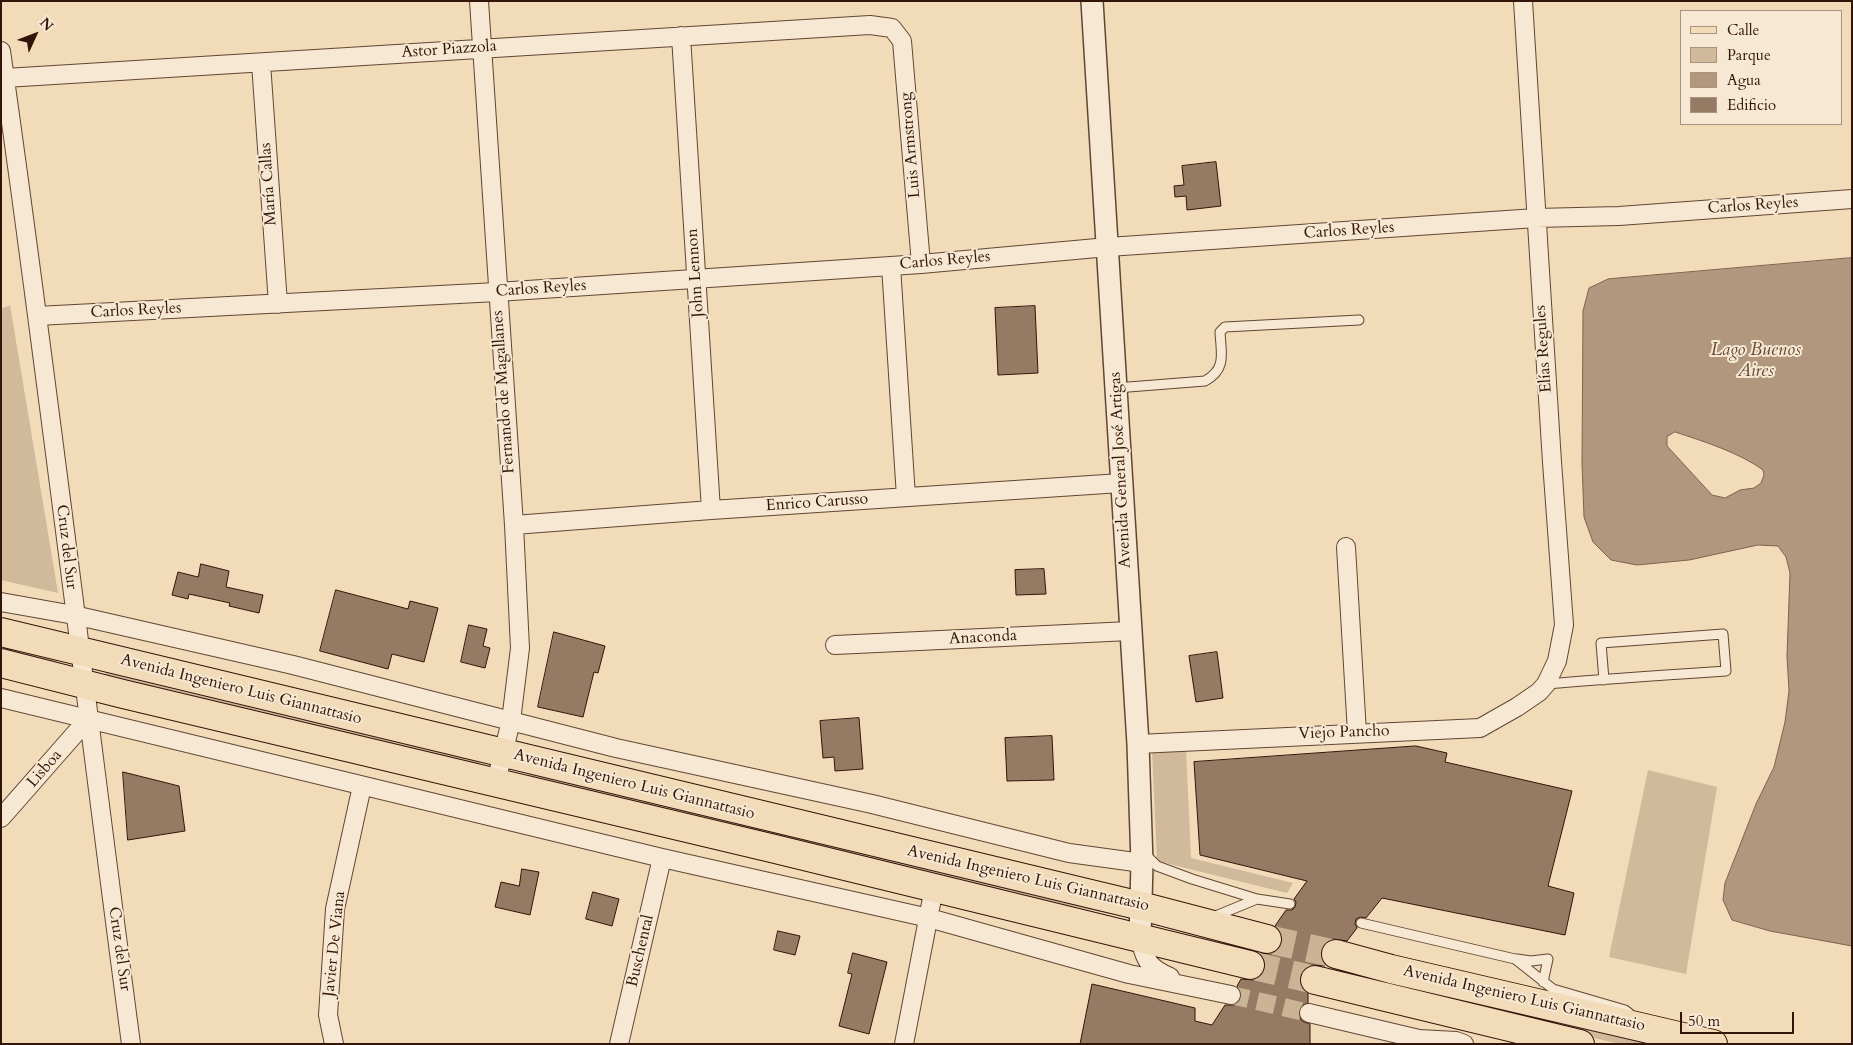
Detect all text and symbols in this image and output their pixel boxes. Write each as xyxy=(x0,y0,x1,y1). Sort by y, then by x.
north arrow xyxy=(10,10,60,60)
legend xyxy=(1680,10,1843,125)
text: N xyxy=(35,14,57,35)
text: Calle xyxy=(1727,20,1759,40)
street label: Astor Piazzola xyxy=(401,37,497,63)
text: Parque xyxy=(1727,45,1771,65)
text: Agua xyxy=(1727,70,1761,90)
street label: Luis Armstrong xyxy=(897,91,925,199)
text: Edificio xyxy=(1727,95,1776,115)
street label: María Callas xyxy=(257,142,281,226)
street label: Carlos Reyles xyxy=(1707,193,1799,219)
street label: Carlos Reyles xyxy=(1303,218,1395,244)
street label: John Lennon xyxy=(683,228,709,318)
street label: Carlos Reyles xyxy=(899,247,991,275)
street label: Carlos Reyles xyxy=(495,276,587,302)
street label: Carlos Reyles xyxy=(90,299,182,323)
street label: Elías Regules xyxy=(1531,305,1557,393)
street label: Fernando de Magallanes xyxy=(489,310,519,474)
water label: Lago Buenos Aires xyxy=(1711,340,1801,382)
street label: Avenida General José Artigas xyxy=(1106,371,1136,569)
street label: Enrico Carusso xyxy=(765,490,869,516)
street label: Cruz del Sur xyxy=(51,504,81,590)
street label: Anaconda xyxy=(949,627,1017,649)
street label: Avenida Ingeniero Luis Giannattasio xyxy=(118,651,364,729)
street label: Viejo Pancho xyxy=(1298,722,1390,744)
street label: Lisboa xyxy=(23,746,67,792)
street label: Avenida Ingeniero Luis Giannattasio xyxy=(511,746,757,824)
street label: Avenida Ingeniero Luis Giannattasio xyxy=(905,842,1151,916)
street label: Javier De Viana xyxy=(320,890,350,998)
street label: Cruz del Sur xyxy=(104,906,134,992)
street label: Buschental xyxy=(623,913,659,989)
street label: Avenida Ingeniero Luis Giannattasio xyxy=(1401,962,1647,1036)
scale bar xyxy=(1683,1002,1797,1034)
text: 50 m xyxy=(1688,1011,1720,1031)

